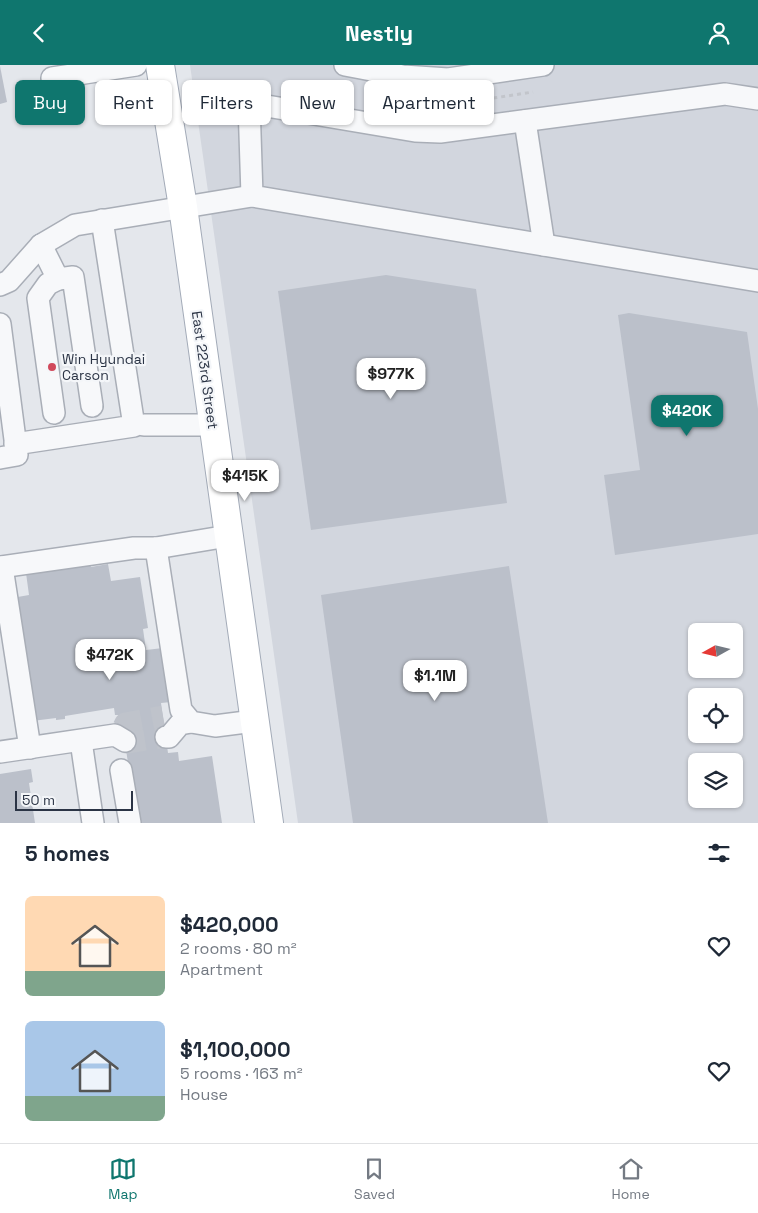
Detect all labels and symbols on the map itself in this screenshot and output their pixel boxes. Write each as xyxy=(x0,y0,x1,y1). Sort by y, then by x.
street label: East 223rd Street xyxy=(188,310,222,430)
place label: Win Hyundai Carson xyxy=(62,350,145,384)
pin: $977K xyxy=(356,357,426,400)
marker: Win Hyundai Carson xyxy=(46,361,58,373)
pin: $420K xyxy=(652,395,722,437)
pin: $415K xyxy=(210,459,280,502)
north arrow xyxy=(688,623,742,677)
pin: $472K xyxy=(75,639,145,681)
pin: $1.1M xyxy=(400,659,470,702)
scale bar xyxy=(15,788,132,811)

